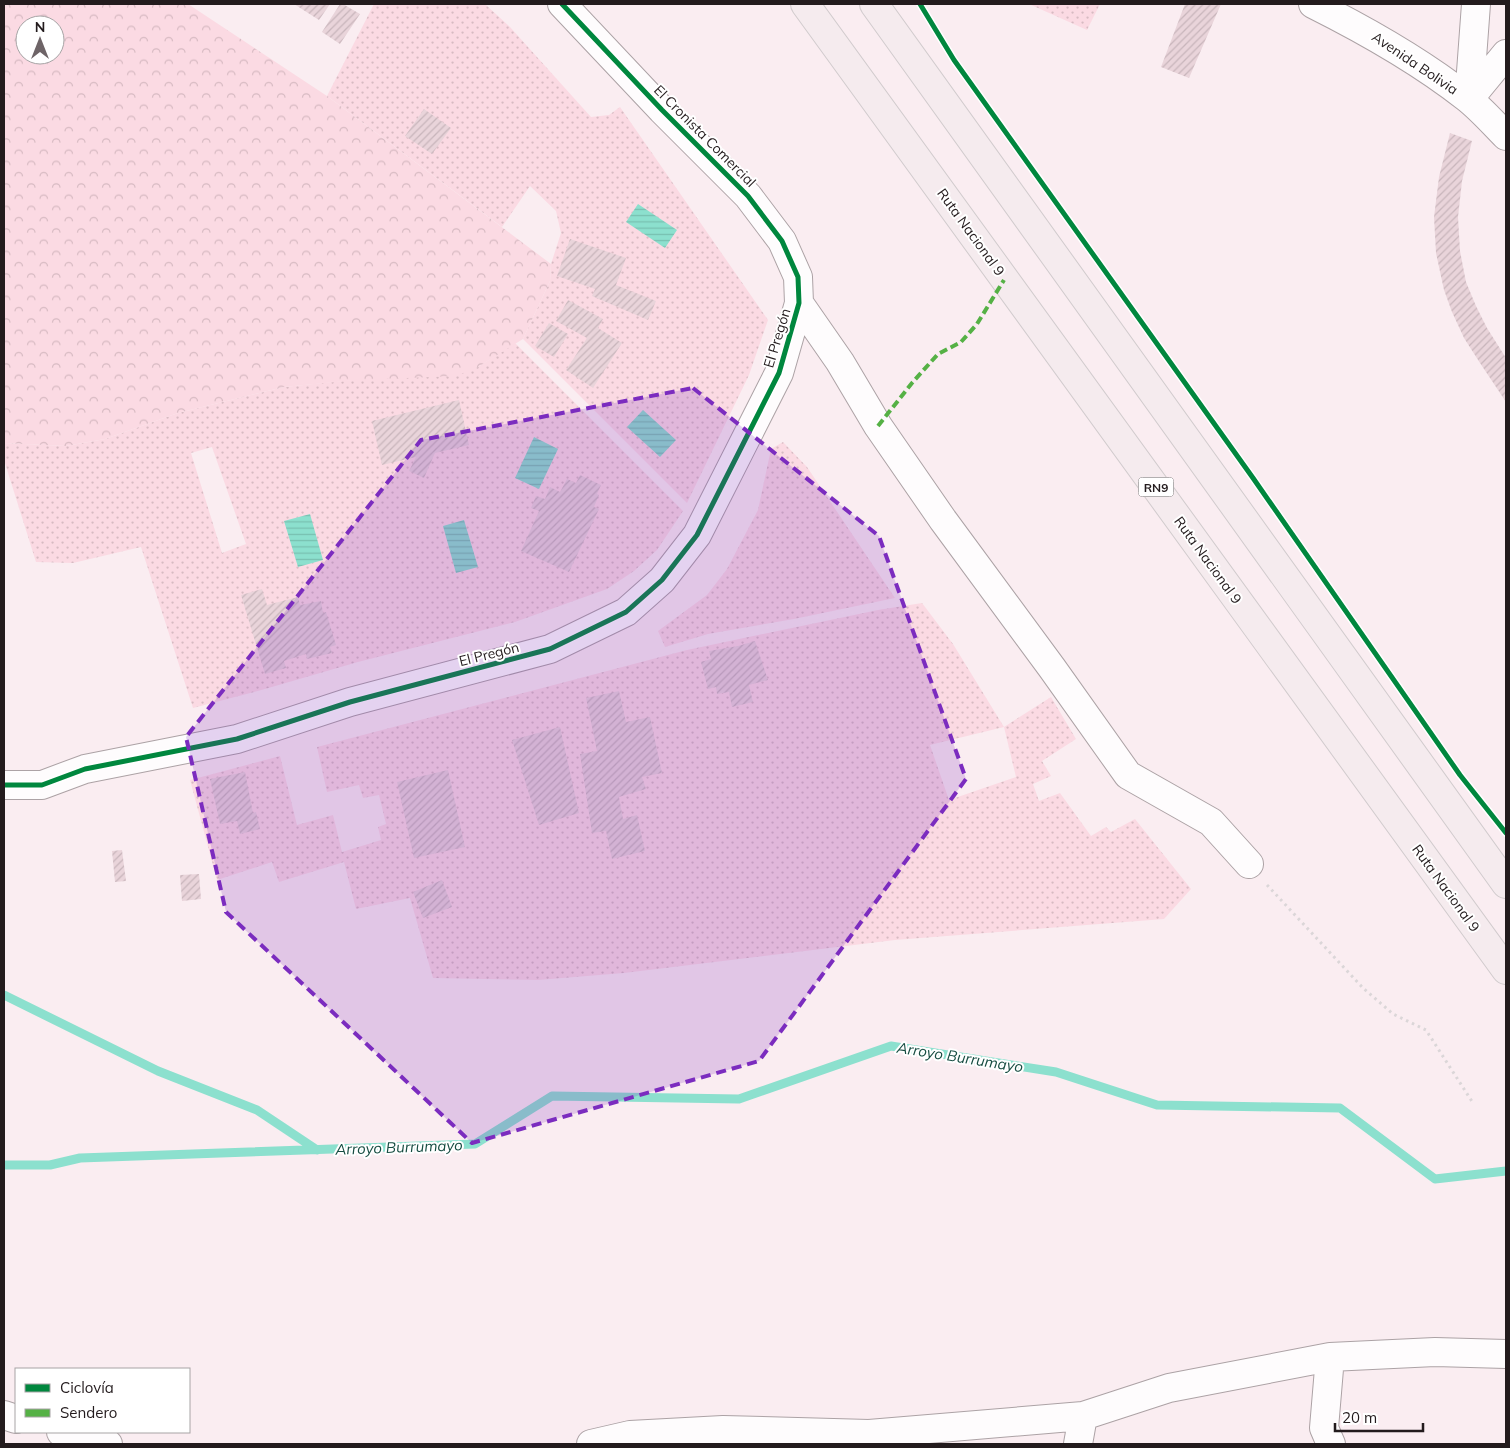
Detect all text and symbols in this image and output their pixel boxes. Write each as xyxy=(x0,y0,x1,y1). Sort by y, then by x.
north arrow xyxy=(15,15,65,65)
text: N xyxy=(35,18,45,36)
street label: Avenida Bolivia xyxy=(1368,28,1462,98)
street label: El Cronista Comercial xyxy=(650,81,760,191)
street label: Ruta Nacional 9 xyxy=(933,185,1009,279)
street label: El Pregón xyxy=(759,306,795,370)
road number: RN9 xyxy=(1138,478,1174,497)
street label: Ruta Nacional 9 xyxy=(1170,513,1246,607)
street label: El Pregón xyxy=(457,638,521,670)
street label: Ruta Nacional 9 xyxy=(1408,841,1484,935)
water label: Arroyo Burrumayo xyxy=(895,1037,1025,1076)
water label: Arroyo Burrumayo xyxy=(334,1135,463,1159)
legend xyxy=(15,1368,190,1433)
text: Ciclovía xyxy=(60,1378,114,1397)
scale bar xyxy=(1335,1400,1422,1432)
text: Sendero xyxy=(60,1403,117,1422)
text: 20 m xyxy=(1342,1408,1377,1427)

